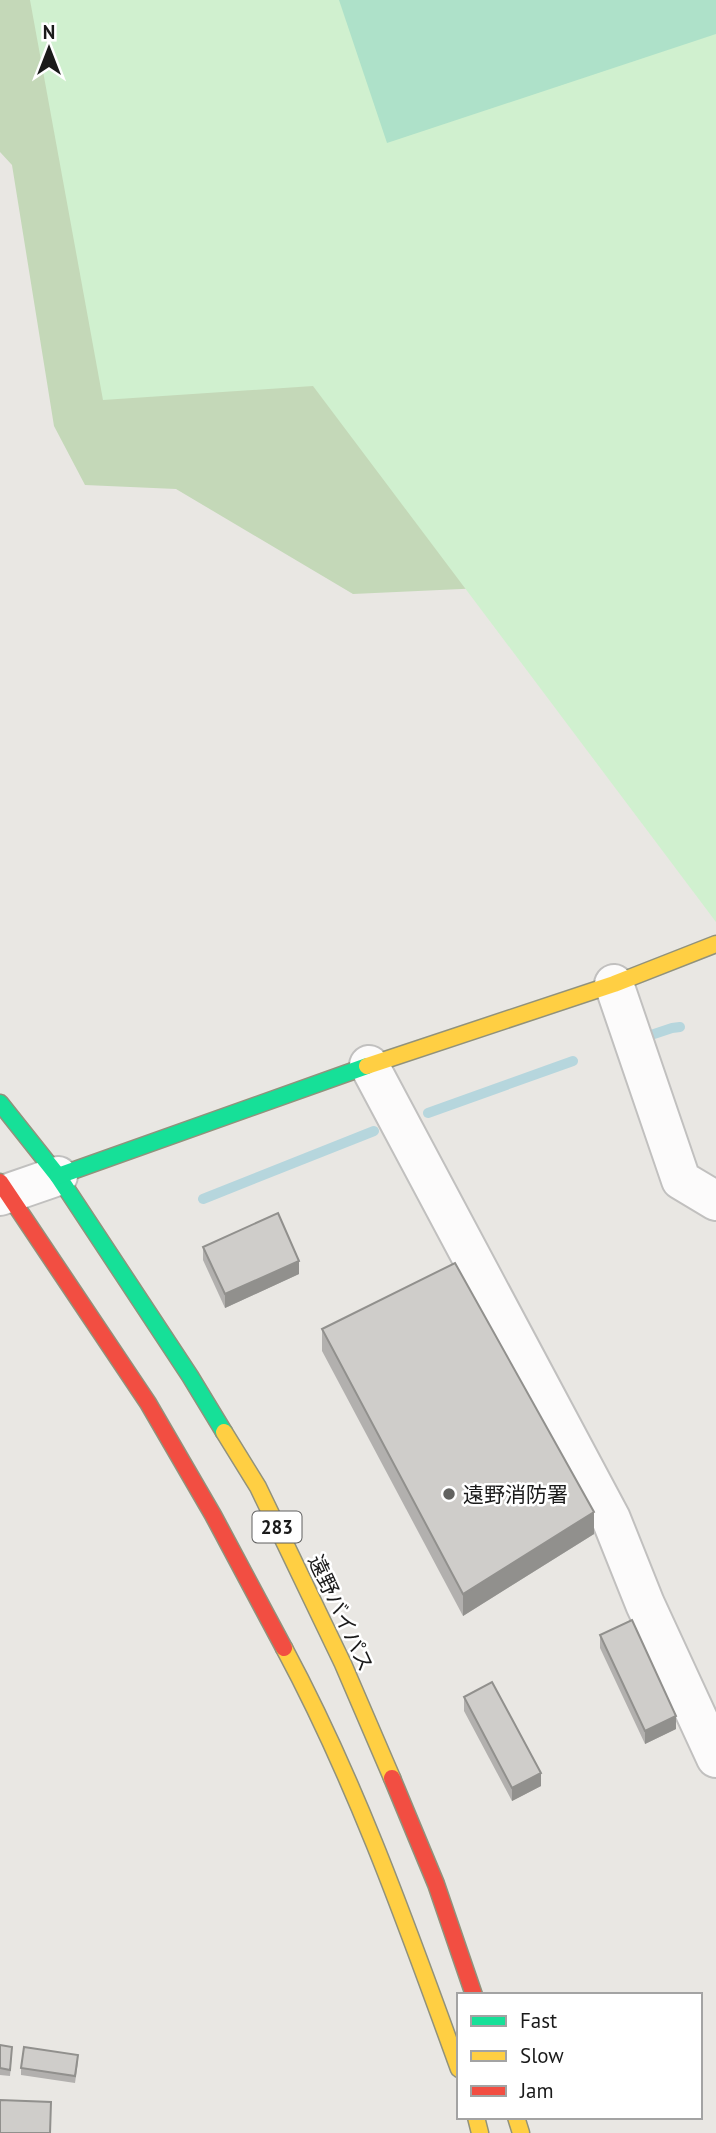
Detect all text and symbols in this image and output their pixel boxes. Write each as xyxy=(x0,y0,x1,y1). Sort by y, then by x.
north arrow xyxy=(14,14,84,84)
text: N xyxy=(43,20,55,44)
place label: 遠野消防署 xyxy=(463,1481,568,1508)
marker: 遠野消防署 xyxy=(441,1486,457,1502)
road number: 283 xyxy=(252,1512,302,1542)
street label: 遠野バイパス xyxy=(302,1550,380,1676)
legend xyxy=(457,1993,702,2119)
text: Fast xyxy=(520,2007,557,2034)
text: Slow xyxy=(520,2042,564,2069)
text: Jam xyxy=(519,2077,554,2104)

